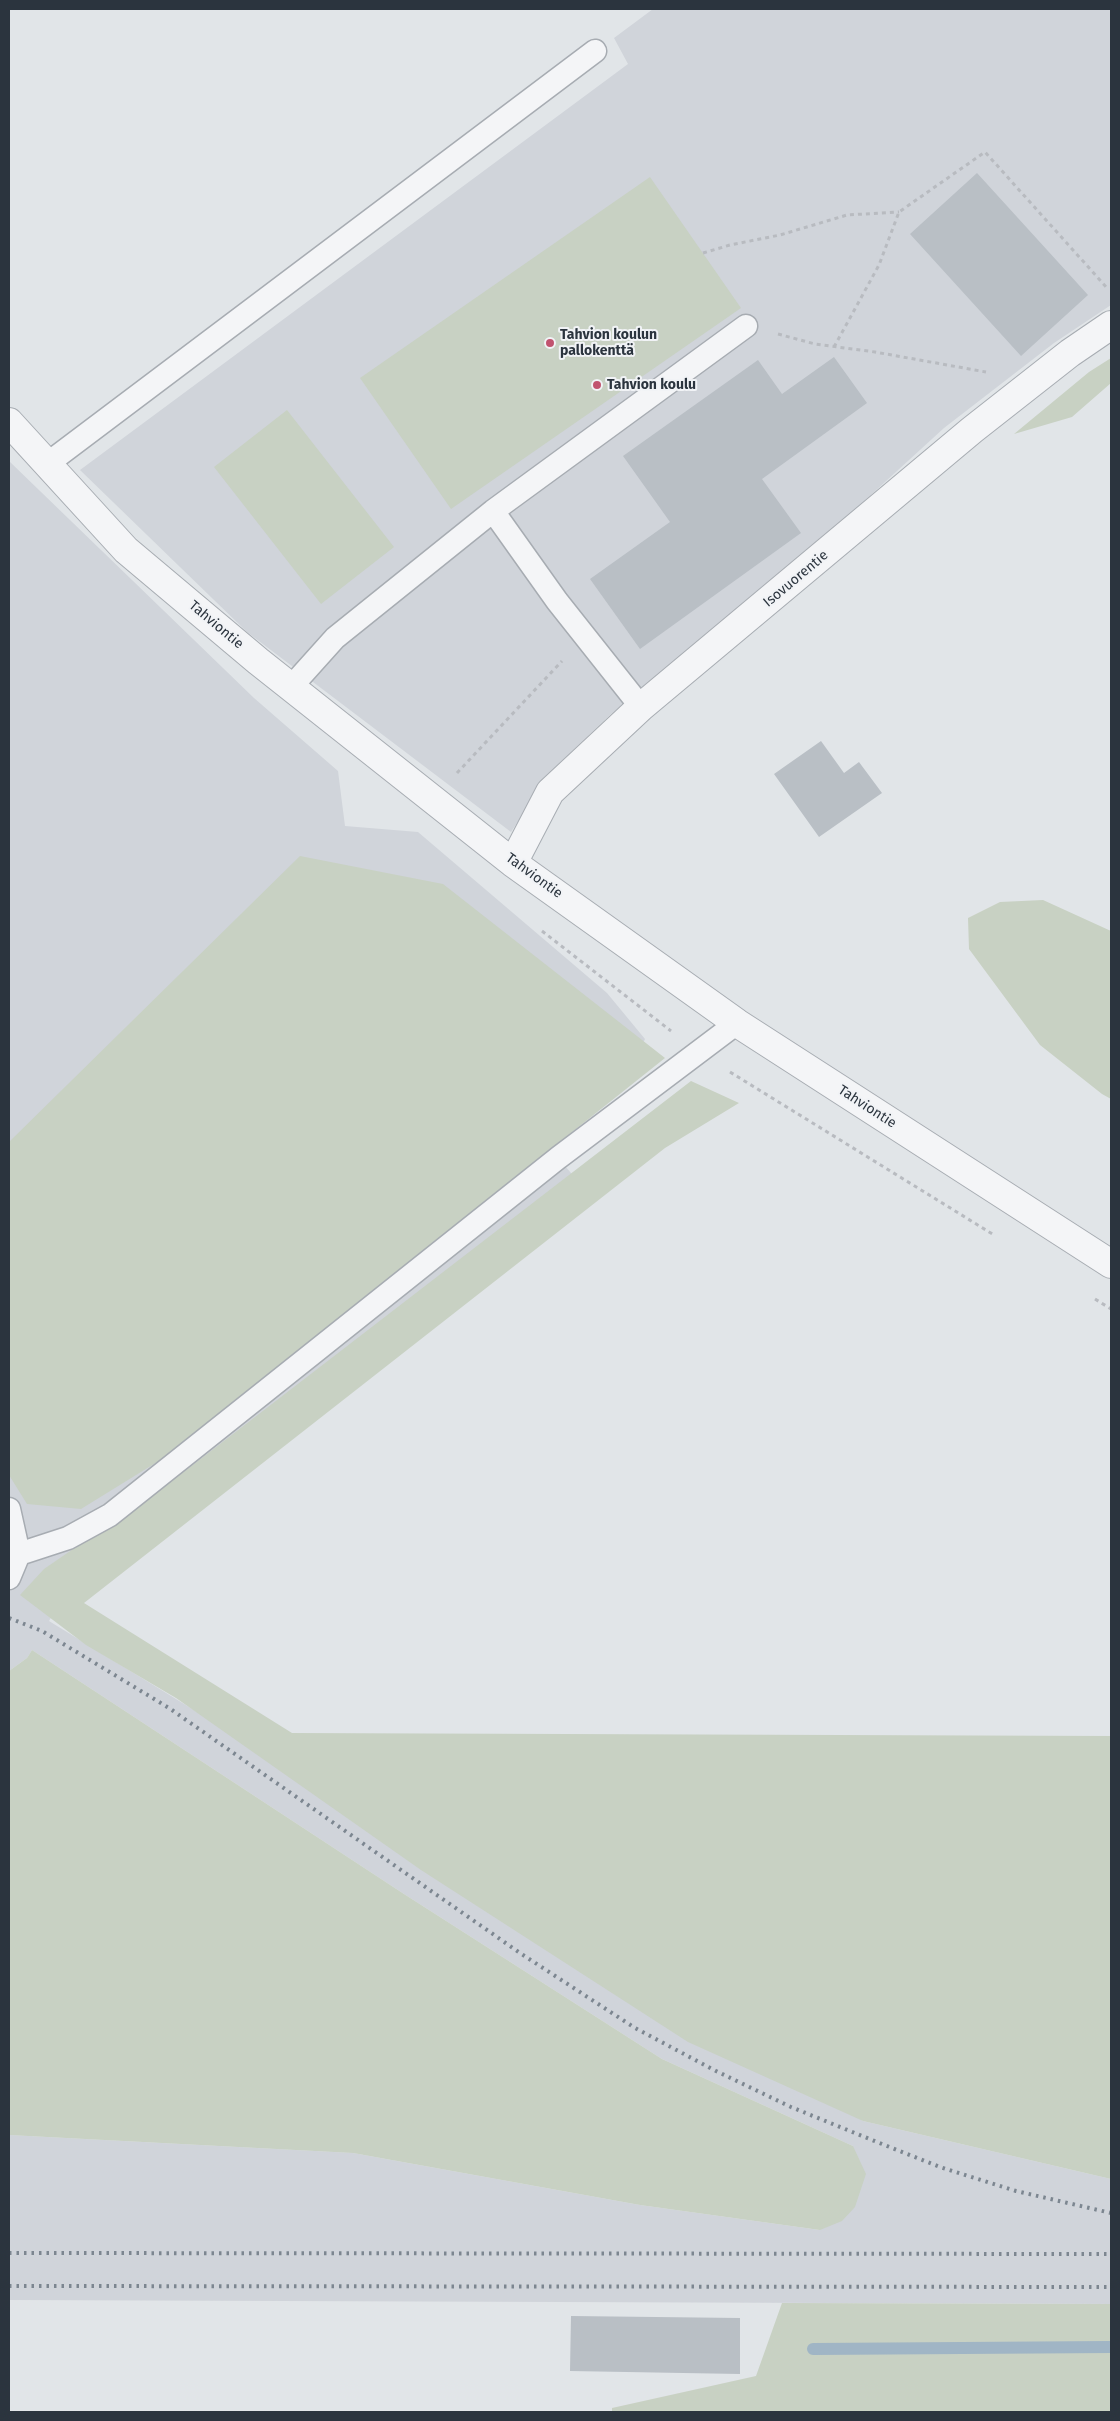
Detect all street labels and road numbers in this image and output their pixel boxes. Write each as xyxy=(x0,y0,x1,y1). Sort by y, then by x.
street label: Isovuorentie xyxy=(760,547,832,611)
street label: Tahviontie xyxy=(185,597,247,653)
street label: Tahviontie xyxy=(502,850,566,902)
street label: Tahviontie xyxy=(835,1082,899,1132)

